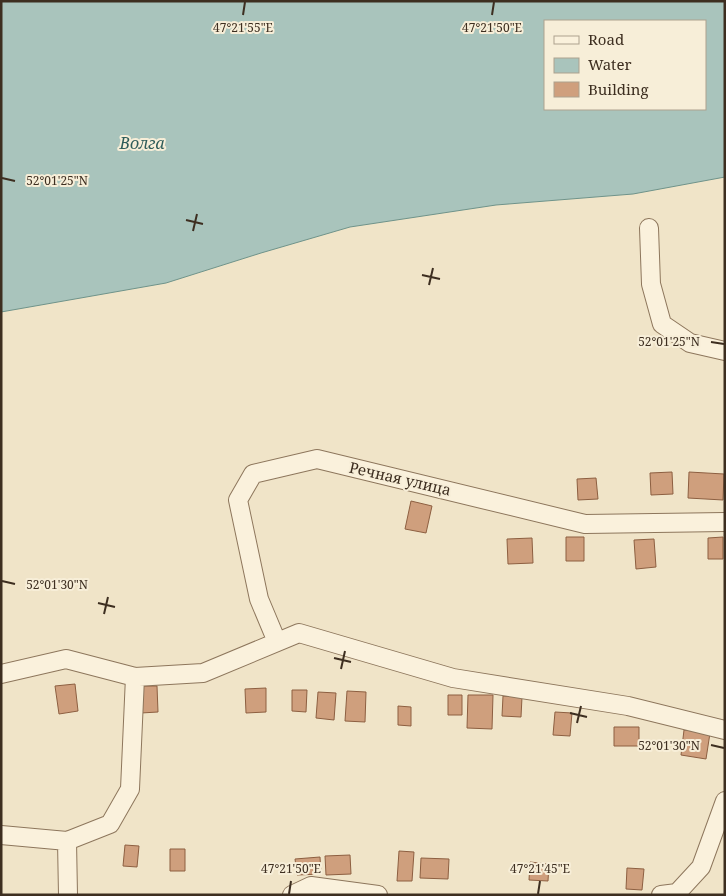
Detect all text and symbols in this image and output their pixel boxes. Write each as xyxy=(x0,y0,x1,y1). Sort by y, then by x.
text: 47°21'55"E xyxy=(213,19,273,36)
text: 47°21'50"E xyxy=(462,19,522,36)
legend xyxy=(544,20,706,110)
text: Road xyxy=(588,29,624,49)
text: Water xyxy=(588,54,631,74)
text: Building xyxy=(588,79,649,99)
water label: Волга xyxy=(118,132,165,154)
text: 52°01'25"N xyxy=(26,172,88,189)
text: 52°01'25"N xyxy=(638,333,700,350)
street label: Речная улица xyxy=(347,457,453,499)
text: 52°01'30"N xyxy=(26,576,88,593)
text: 52°01'30"N xyxy=(638,737,700,754)
text: 47°21'50"E xyxy=(261,860,321,877)
text: 47°21'45"E xyxy=(510,860,570,877)

